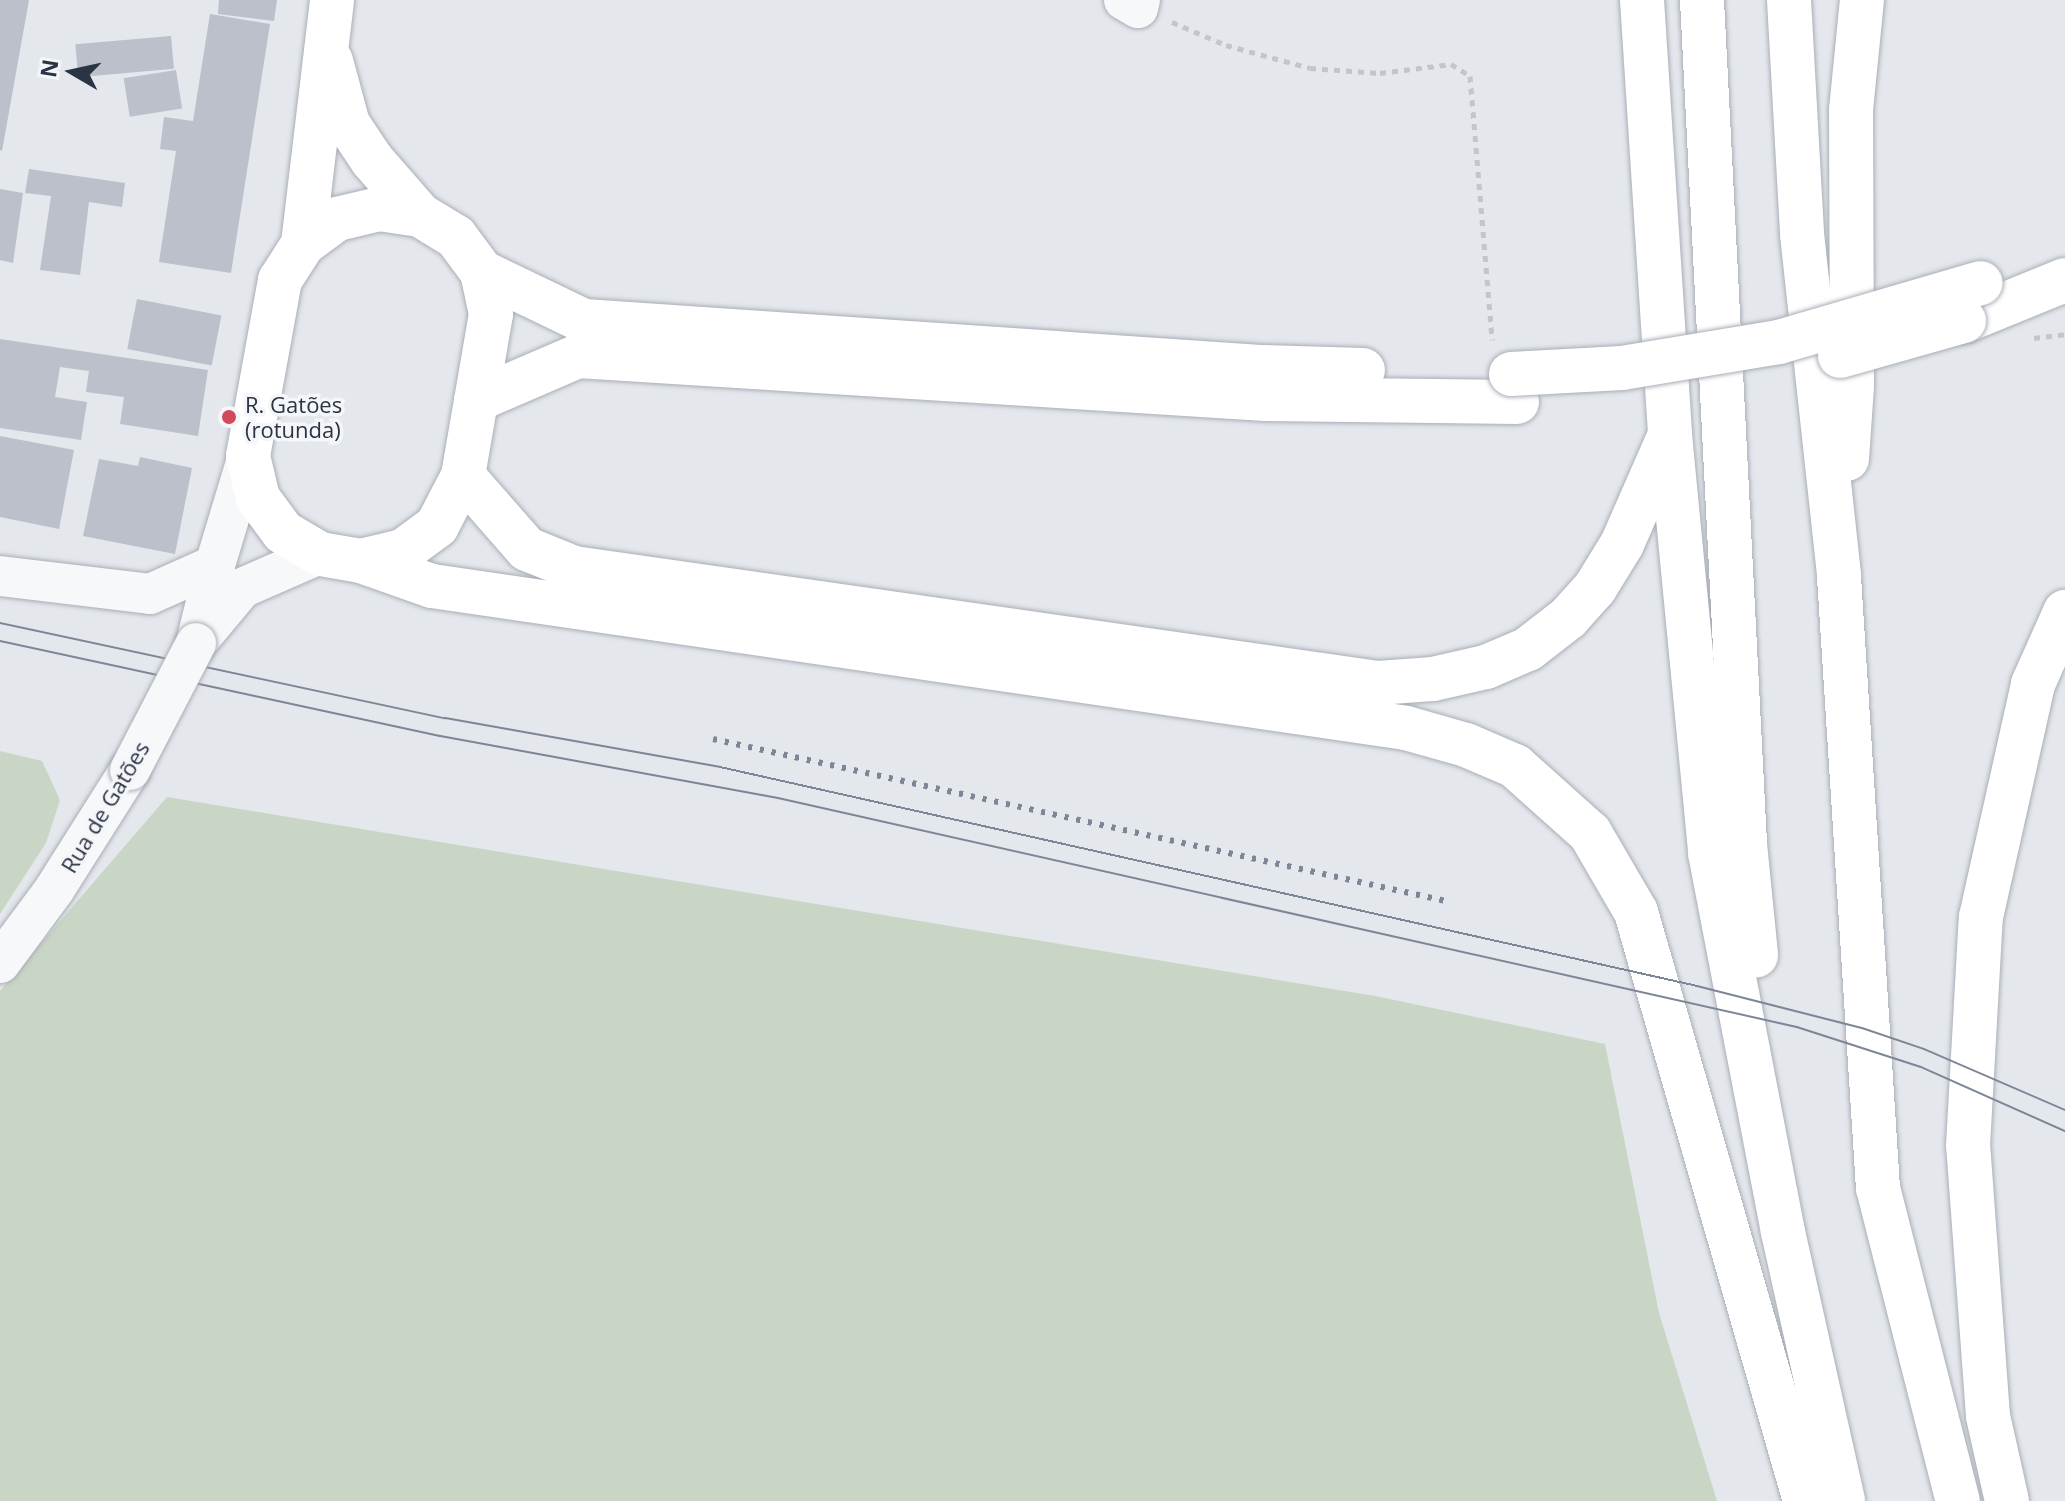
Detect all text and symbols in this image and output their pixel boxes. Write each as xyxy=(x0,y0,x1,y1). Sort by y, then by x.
north arrow xyxy=(32,32,112,112)
text: N xyxy=(32,57,65,79)
place label: R. Gatões (rotunda) xyxy=(245,391,342,442)
marker: R. Gatões (rotunda) xyxy=(220,408,238,426)
street label: Rua de Gatões xyxy=(55,736,155,878)

